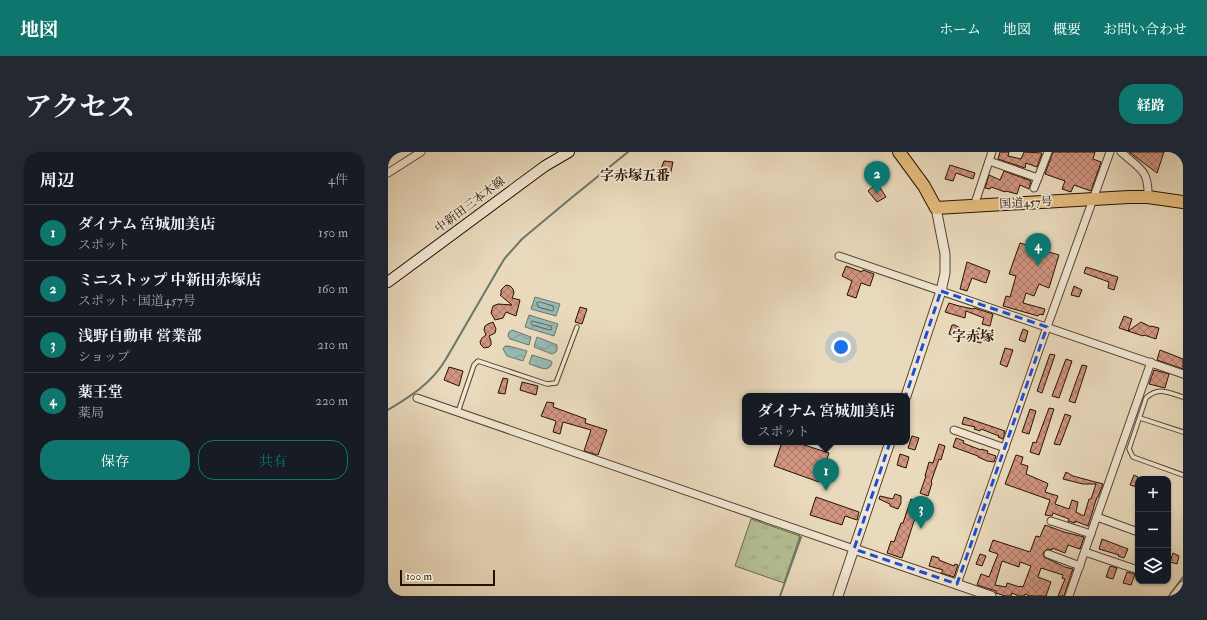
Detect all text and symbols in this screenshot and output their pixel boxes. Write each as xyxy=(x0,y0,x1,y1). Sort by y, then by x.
text: 地図 xyxy=(20,18,58,42)
text: ホーム xyxy=(939,21,981,38)
text: 地図 xyxy=(1003,21,1031,38)
text: 概要 xyxy=(1053,21,1081,38)
text: お問い合わせ xyxy=(1103,21,1187,38)
button: 経路 xyxy=(1119,84,1183,124)
text: アクセス xyxy=(24,90,135,125)
pin: 2 xyxy=(864,161,890,194)
district label: 字赤塚五番 xyxy=(600,167,670,184)
text: 周辺 xyxy=(40,170,74,191)
text: 4件 xyxy=(328,172,348,188)
street label: 中新田三本木線 xyxy=(432,174,508,236)
street label: 国道457号 xyxy=(999,194,1053,212)
text: ダイナム 宮城加美店 xyxy=(78,215,215,234)
text: 1 xyxy=(51,225,55,241)
text: 150 m xyxy=(318,225,348,241)
pin: 4 xyxy=(1025,233,1051,266)
text: スポット xyxy=(78,237,130,253)
text: ミニストップ 中新田赤塚店 xyxy=(78,271,261,290)
text: 2 xyxy=(50,281,56,297)
text: 160 m xyxy=(317,281,348,297)
text: スポット · 国道457号 xyxy=(78,293,196,309)
text: 浅野自動車 営業部 xyxy=(78,327,201,346)
district label: 字赤塚 xyxy=(952,328,994,345)
text: 3 xyxy=(51,337,56,353)
text: 210 m xyxy=(317,337,348,353)
your location xyxy=(831,337,851,357)
text: ショップ xyxy=(78,349,130,365)
text: 薬王堂 xyxy=(78,383,123,402)
text: 4 xyxy=(49,393,57,409)
text: 220 m xyxy=(315,393,348,409)
popup xyxy=(742,393,910,445)
text: ダイナム 宮城加美店 xyxy=(757,402,895,421)
text: 薬局 xyxy=(78,405,104,421)
text: スポット xyxy=(757,424,809,440)
button: 保存 xyxy=(40,440,190,480)
button: 共有 xyxy=(198,440,348,480)
pin: 1 xyxy=(813,458,839,491)
map controls xyxy=(1135,476,1171,584)
button: + xyxy=(1135,476,1171,512)
pin: 3 xyxy=(908,496,934,529)
button: − xyxy=(1135,512,1171,548)
button: layers xyxy=(1135,548,1171,584)
scale bar xyxy=(400,568,495,587)
text: 100 m xyxy=(406,570,432,583)

